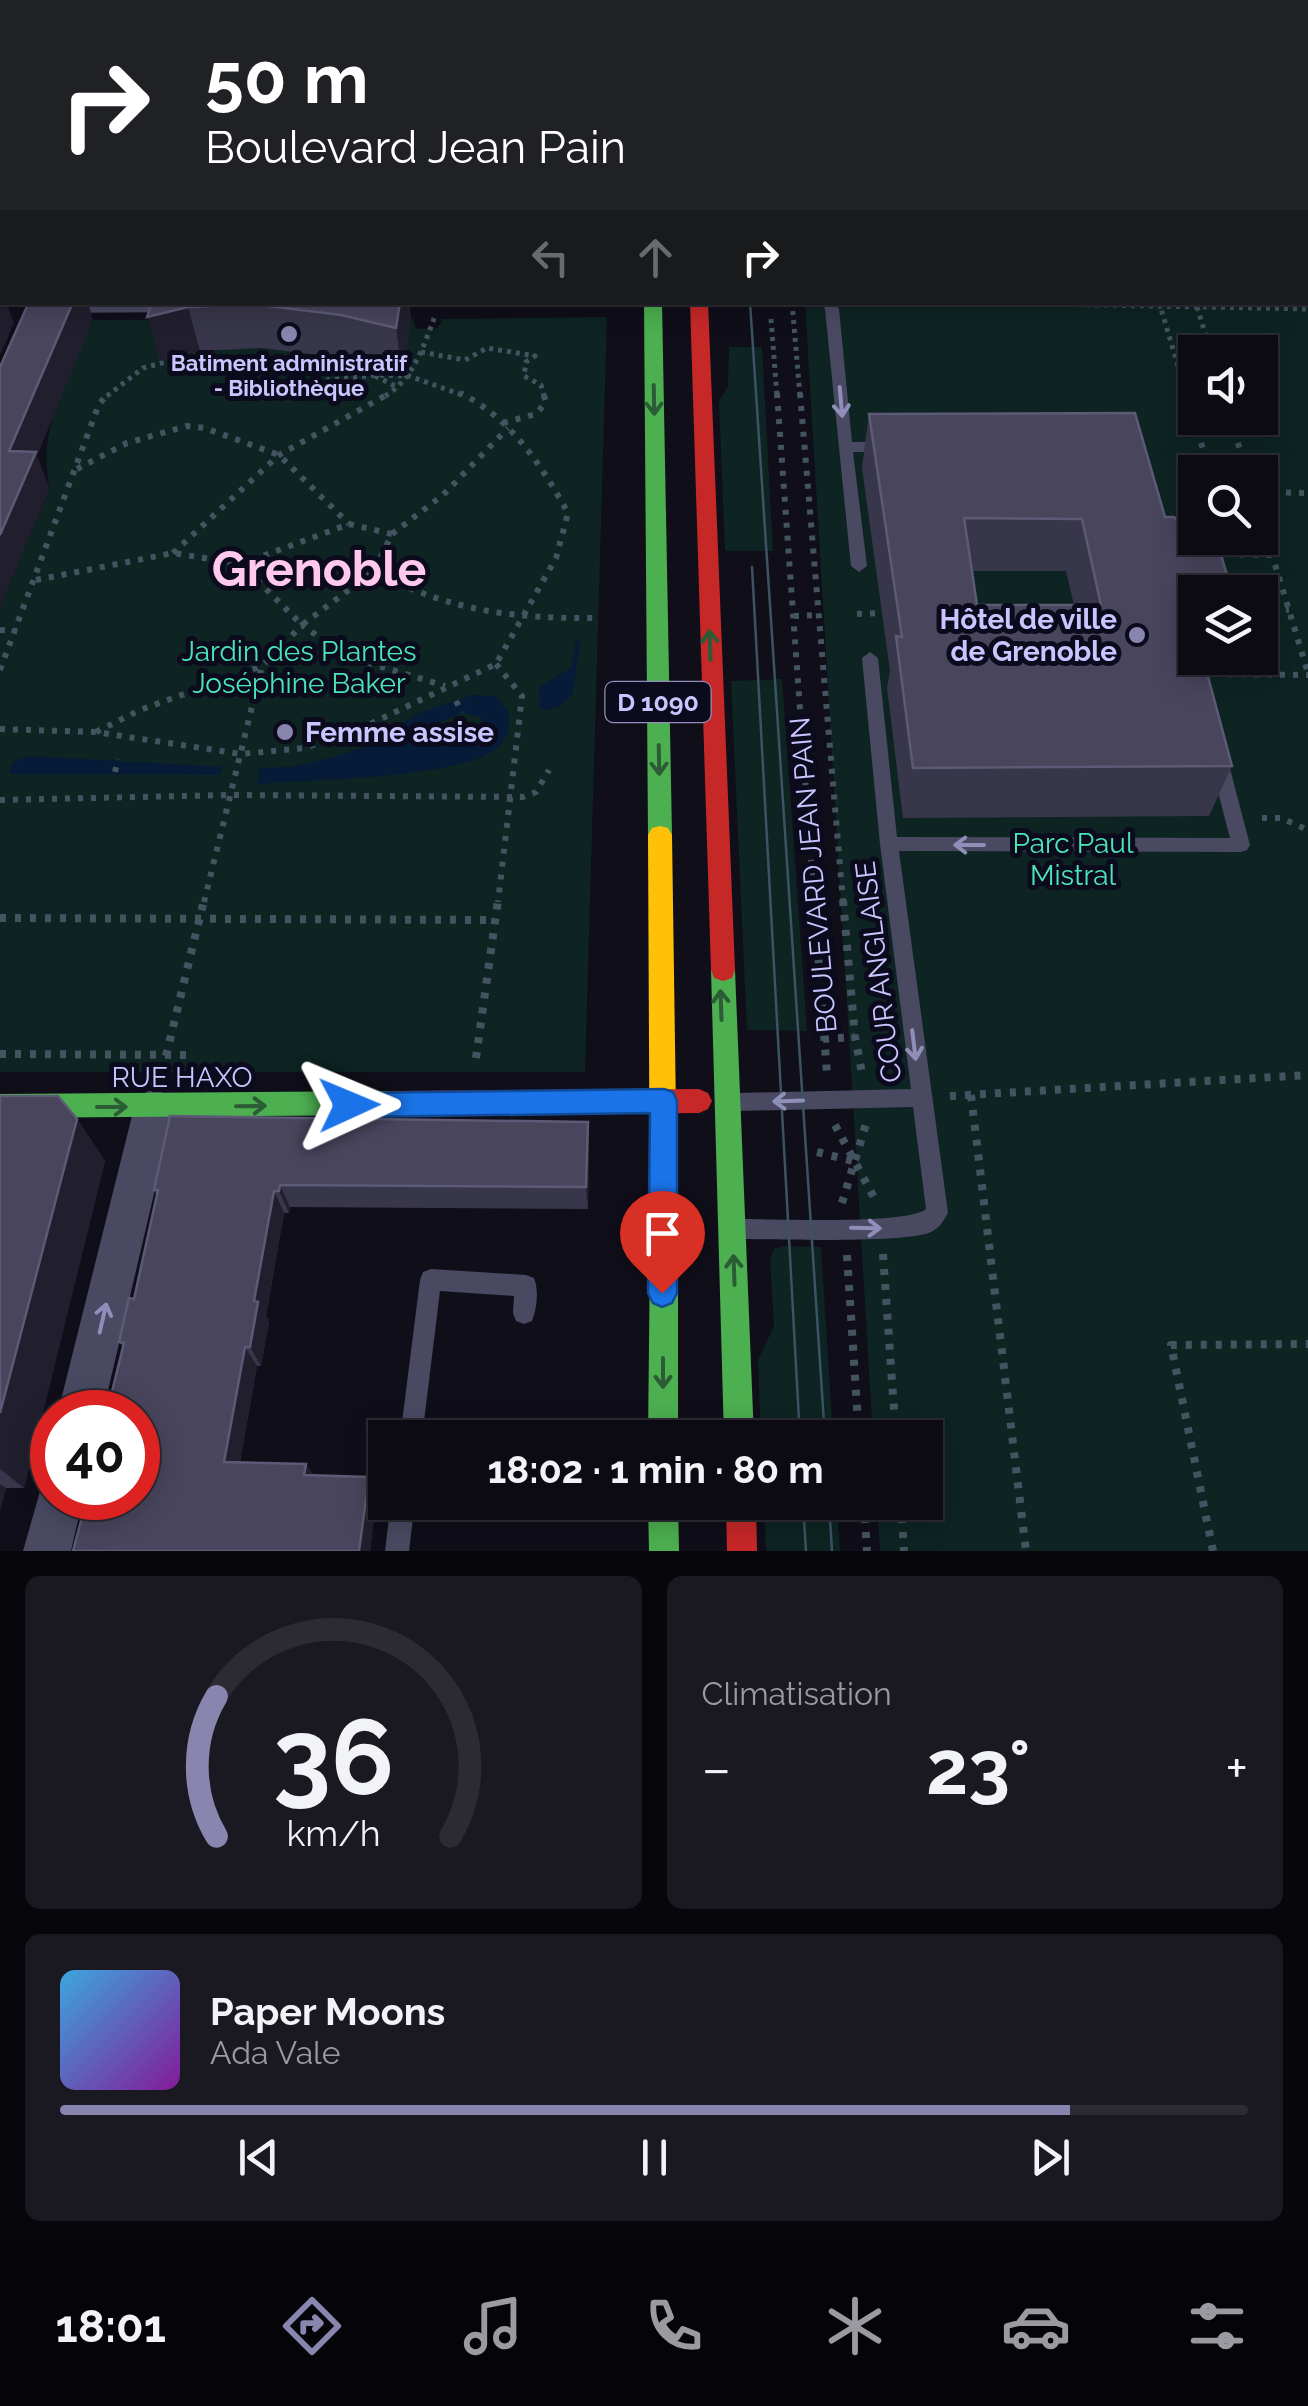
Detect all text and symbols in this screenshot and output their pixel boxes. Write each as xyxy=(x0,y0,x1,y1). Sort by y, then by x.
text: 50 m xyxy=(205,37,369,119)
icon: right xyxy=(40,40,170,170)
text: Boulevard Jean Pain xyxy=(205,121,626,174)
icon: left xyxy=(523,230,578,285)
icon: ahead xyxy=(628,230,683,285)
icon: right xyxy=(733,230,788,285)
marker: Batiment administratif - Bibliothèque xyxy=(278,323,300,345)
map controls xyxy=(1178,335,1278,675)
button: sound xyxy=(1178,335,1278,435)
place label: Batiment administratif - Bibliothèque xyxy=(171,350,408,401)
one-way arrow xyxy=(644,382,664,415)
one-way arrow xyxy=(831,386,850,418)
button: search xyxy=(1178,455,1278,555)
district label: Grenoble xyxy=(212,541,426,597)
button: layers xyxy=(1178,575,1278,675)
place label: Hôtel de ville de Grenoble xyxy=(940,603,1117,668)
marker: Hôtel de ville de Grenoble xyxy=(1126,624,1148,646)
one-way arrow xyxy=(701,630,720,662)
park label: Jardin des Plantes Joséphine Baker xyxy=(182,635,417,700)
road number: D 1090 xyxy=(606,682,710,722)
place label: Femme assise xyxy=(305,716,494,749)
street label: BOULEVARD JEAN PAIN xyxy=(783,716,844,1034)
marker: Femme assise xyxy=(274,721,296,743)
one-way arrow xyxy=(650,742,668,775)
park label: Parc Paul Mistral xyxy=(1012,827,1134,892)
one-way arrow xyxy=(953,836,986,854)
street label: COUR ANGLAISE xyxy=(849,859,908,1084)
one-way arrow xyxy=(712,989,731,1021)
one-way arrow xyxy=(906,1029,924,1061)
position arrow xyxy=(297,1053,401,1157)
street label: RUE HAXO xyxy=(112,1061,253,1094)
one-way arrow xyxy=(773,1092,805,1111)
one-way arrow xyxy=(234,1096,267,1116)
one-way arrow xyxy=(94,1098,127,1116)
pin xyxy=(620,1191,705,1294)
icon: arrive xyxy=(635,1206,690,1261)
one-way arrow xyxy=(849,1218,881,1237)
one-way arrow xyxy=(725,1255,744,1287)
one-way arrow xyxy=(95,1303,113,1335)
one-way arrow xyxy=(654,1356,672,1389)
speed limit sign: 40 xyxy=(30,1390,160,1520)
text: 18:02 · 1 min · 80 m xyxy=(487,1447,824,1492)
text: Climatisation xyxy=(702,1675,892,1712)
text: 36 xyxy=(273,1696,394,1818)
text: 23° xyxy=(926,1723,1030,1812)
text: − xyxy=(702,1736,731,1801)
text: + xyxy=(1225,1736,1248,1801)
text: km/h xyxy=(286,1812,380,1854)
text: Paper Moons xyxy=(210,1989,445,2034)
text: Ada Vale xyxy=(210,2034,341,2071)
icon: previous xyxy=(231,2130,286,2185)
icon: pause xyxy=(627,2130,682,2185)
icon: next xyxy=(1023,2130,1078,2185)
icon: directions xyxy=(277,2291,347,2361)
icon: music xyxy=(458,2291,528,2361)
icon: phone xyxy=(639,2291,709,2361)
icon: climate xyxy=(820,2291,890,2361)
icon: car xyxy=(1001,2291,1071,2361)
icon: filters xyxy=(1182,2291,1252,2361)
text: 18:01 xyxy=(56,2300,166,2353)

